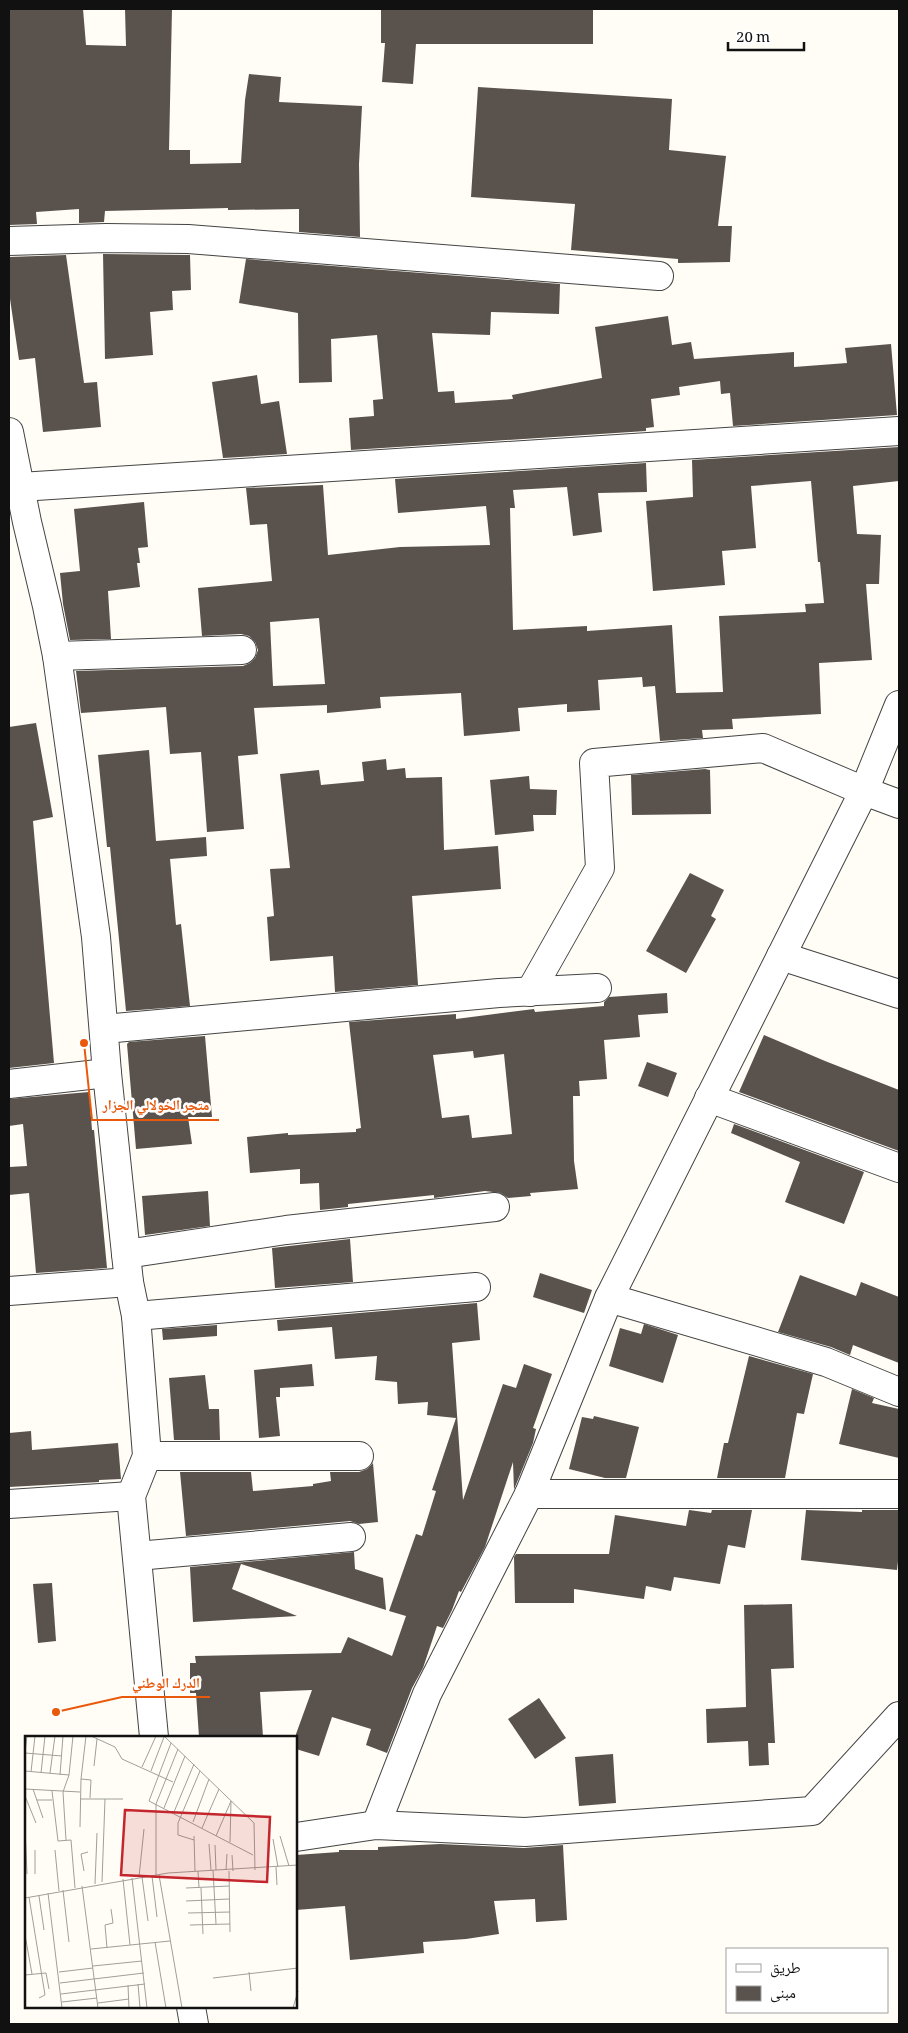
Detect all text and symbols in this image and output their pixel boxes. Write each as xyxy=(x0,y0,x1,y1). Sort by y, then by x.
scale bar xyxy=(728,20,804,52)
text: 20 m xyxy=(736,26,770,52)
callout: متجر الخولالي الجزار xyxy=(92,1091,219,1120)
text: متجر الخولالي الجزار xyxy=(102,1095,209,1119)
callout: الدرك الوطني xyxy=(122,1668,210,1697)
text: الدرك الوطني xyxy=(132,1673,200,1697)
inset map xyxy=(25,1736,298,2008)
legend xyxy=(726,1948,888,2013)
text: طريق xyxy=(770,1957,801,1983)
text: مبنى xyxy=(770,1982,796,2008)

